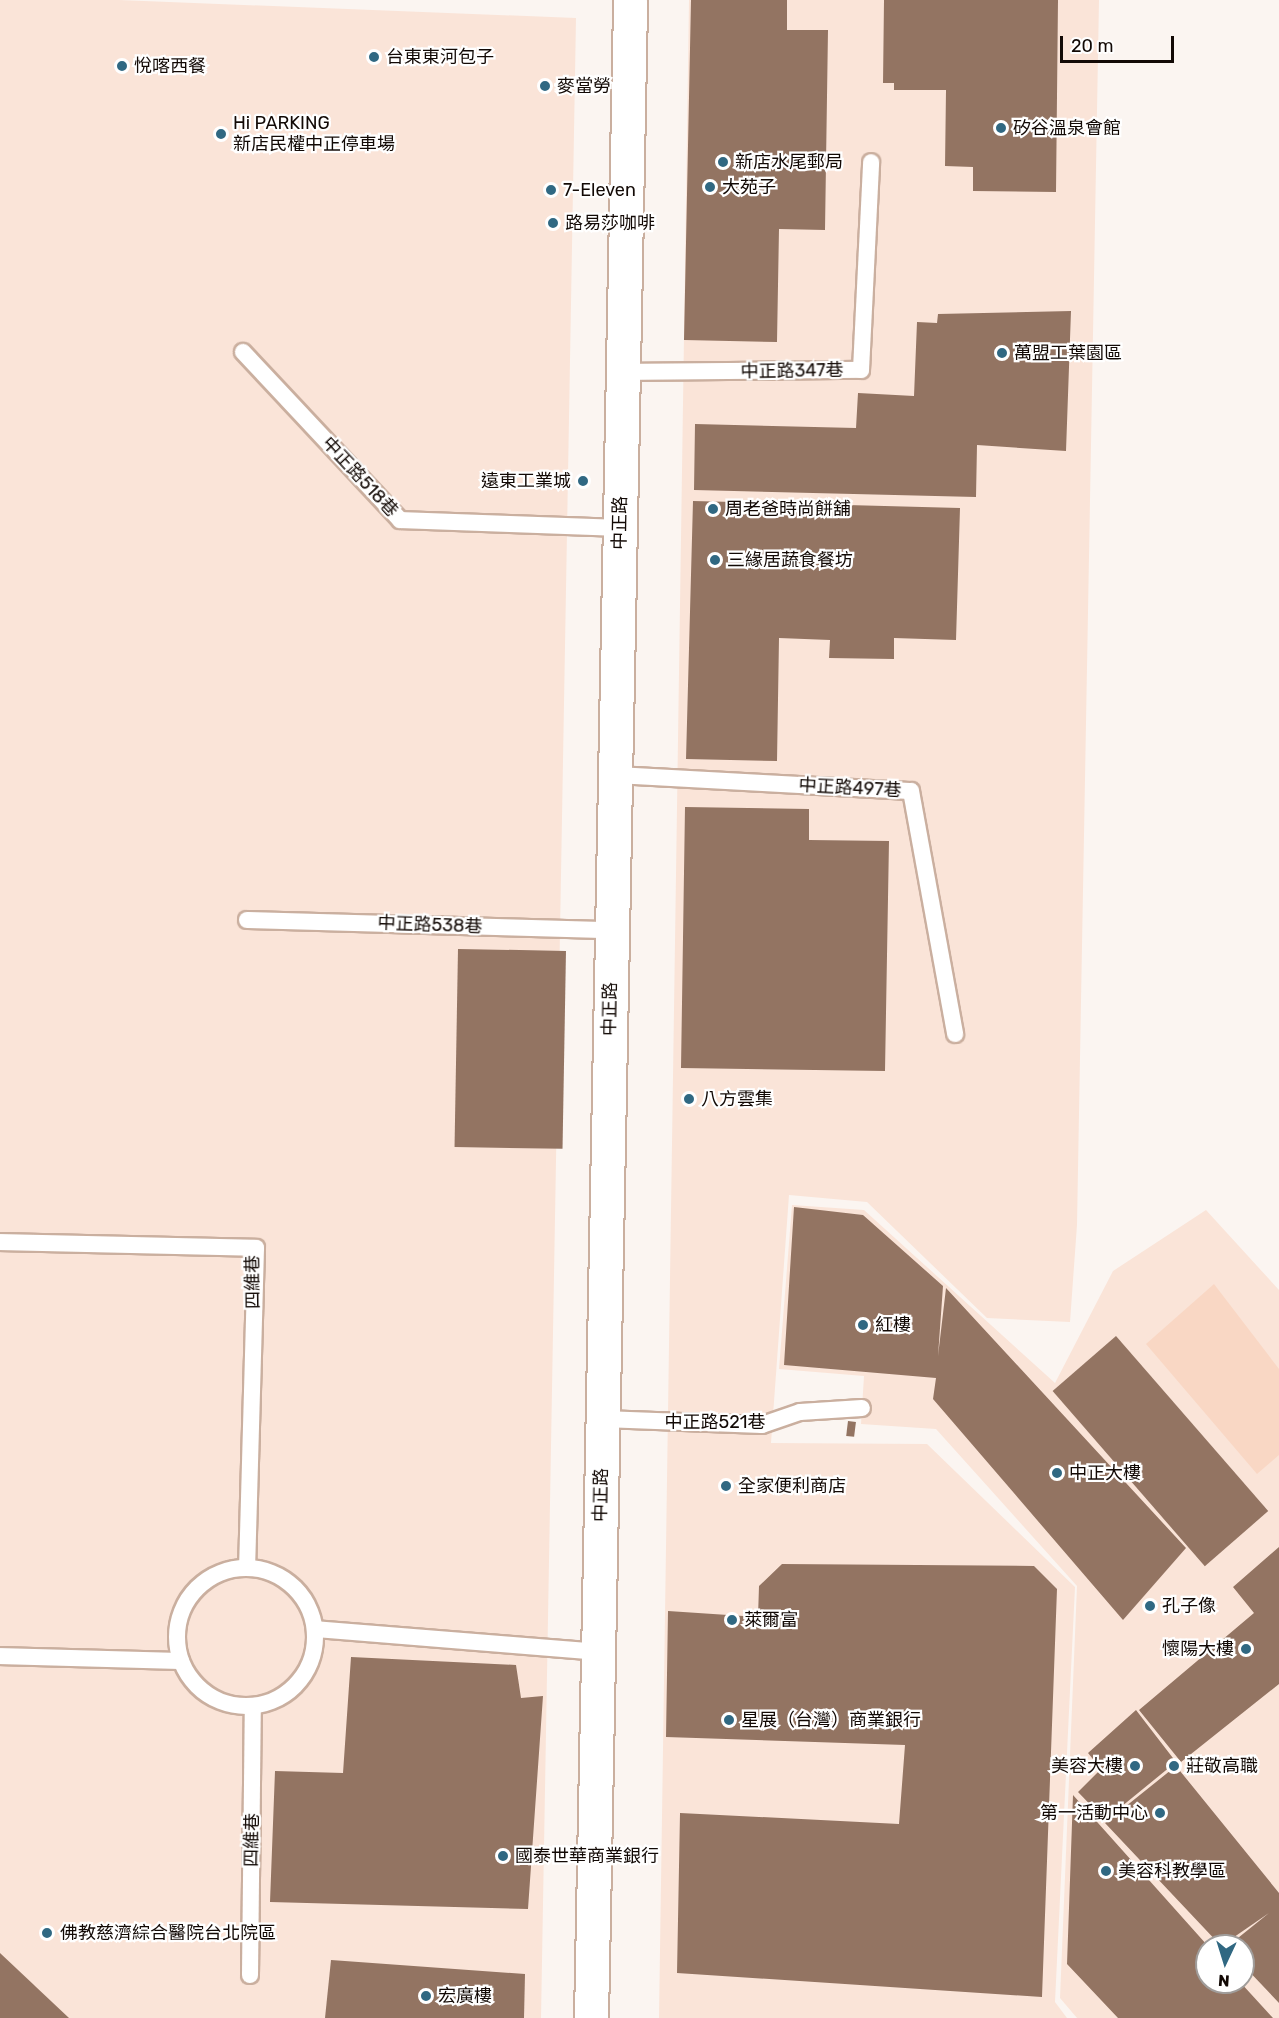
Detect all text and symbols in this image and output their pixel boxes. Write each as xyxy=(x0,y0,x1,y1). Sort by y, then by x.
scale bar xyxy=(1063,24,1177,62)
text: 20 m xyxy=(1071,35,1113,57)
place label: 台東東河包子 xyxy=(386,46,494,68)
marker: 台東東河包子 xyxy=(367,50,381,64)
place label: 悅喀西餐 xyxy=(134,55,206,77)
marker: 悅喀西餐 xyxy=(115,59,129,73)
place label: 麥當勞 xyxy=(557,75,611,97)
marker: 麥當勞 xyxy=(538,79,552,93)
place label: Hi PARKING 新店民權中正停車場 xyxy=(233,113,395,156)
place label: 矽谷溫泉會館 xyxy=(1013,117,1121,139)
marker: 矽谷溫泉會館 xyxy=(994,121,1008,135)
marker: Hi PARKING 新店民權中正停車場 xyxy=(214,127,228,141)
place label: 新店水尾郵局 xyxy=(735,151,843,173)
marker: 新店水尾郵局 xyxy=(716,155,730,169)
place label: 大苑子 xyxy=(722,176,776,198)
place label: 7-Eleven xyxy=(563,179,636,201)
marker: 大苑子 xyxy=(703,180,717,194)
marker: 7-Eleven xyxy=(544,183,558,197)
place label: 路易莎咖啡 xyxy=(565,212,655,234)
marker: 路易莎咖啡 xyxy=(546,216,560,230)
place label: 萬盟工葉園區 xyxy=(1014,342,1122,364)
marker: 萬盟工葉園區 xyxy=(995,346,1009,360)
street label: 中正路347巷 xyxy=(740,359,844,383)
street label: 中正路518巷 xyxy=(317,432,403,522)
place label: 遠東工業城 xyxy=(481,470,571,492)
marker: 遠東工業城 xyxy=(576,474,590,488)
street label: 中正路 xyxy=(609,496,631,550)
place label: 周老爸時尚餅舖 xyxy=(725,498,851,520)
marker: 周老爸時尚餅舖 xyxy=(706,502,720,516)
place label: 三緣居蔬食餐坊 xyxy=(727,549,853,571)
marker: 三緣居蔬食餐坊 xyxy=(708,553,722,567)
street label: 中正路497巷 xyxy=(798,775,902,801)
street label: 中正路538巷 xyxy=(377,912,483,938)
street label: 中正路 xyxy=(599,982,621,1036)
place label: 八方雲集 xyxy=(701,1088,773,1110)
marker: 八方雲集 xyxy=(682,1092,696,1106)
street label: 四維巷 xyxy=(242,1255,264,1309)
place label: 紅樓 xyxy=(875,1314,911,1336)
marker: 紅樓 xyxy=(856,1318,870,1332)
street label: 中正路521巷 xyxy=(665,1411,765,1433)
place label: 中正大樓 xyxy=(1069,1462,1141,1484)
marker: 中正大樓 xyxy=(1050,1466,1064,1480)
street label: 中正路 xyxy=(590,1468,612,1522)
place label: 全家便利商店 xyxy=(738,1475,846,1497)
marker: 全家便利商店 xyxy=(719,1479,733,1493)
place label: 孔子像 xyxy=(1162,1595,1216,1617)
marker: 孔子像 xyxy=(1143,1599,1157,1613)
place label: 萊爾富 xyxy=(744,1609,798,1631)
marker: 萊爾富 xyxy=(725,1613,739,1627)
place label: 懷陽大樓 xyxy=(1162,1638,1234,1660)
marker: 懷陽大樓 xyxy=(1239,1642,1253,1656)
place label: 星展（台灣）商業銀行 xyxy=(741,1709,921,1731)
marker: 星展（台灣）商業銀行 xyxy=(722,1713,736,1727)
place label: 美容大樓 xyxy=(1051,1755,1123,1777)
place label: 莊敬高職 xyxy=(1186,1755,1258,1777)
marker: 美容大樓 xyxy=(1128,1759,1142,1773)
marker: 莊敬高職 xyxy=(1167,1759,1181,1773)
place label: 第一活動中心 xyxy=(1040,1802,1148,1824)
marker: 第一活動中心 xyxy=(1153,1806,1167,1820)
street label: 四維巷 xyxy=(241,1813,263,1867)
place label: 國泰世華商業銀行 xyxy=(515,1845,659,1867)
marker: 國泰世華商業銀行 xyxy=(496,1849,510,1863)
place label: 美容科教學區 xyxy=(1118,1860,1226,1882)
marker: 美容科教學區 xyxy=(1099,1864,1113,1878)
place label: 佛教慈濟綜合醫院台北院區 xyxy=(60,1922,276,1944)
marker: 佛教慈濟綜合醫院台北院區 xyxy=(38,1924,56,1942)
north arrow xyxy=(1195,1934,1255,1994)
text: N xyxy=(1217,1971,1230,1990)
place label: 宏廣樓 xyxy=(438,1985,492,2007)
marker: 宏廣樓 xyxy=(419,1989,433,2003)

